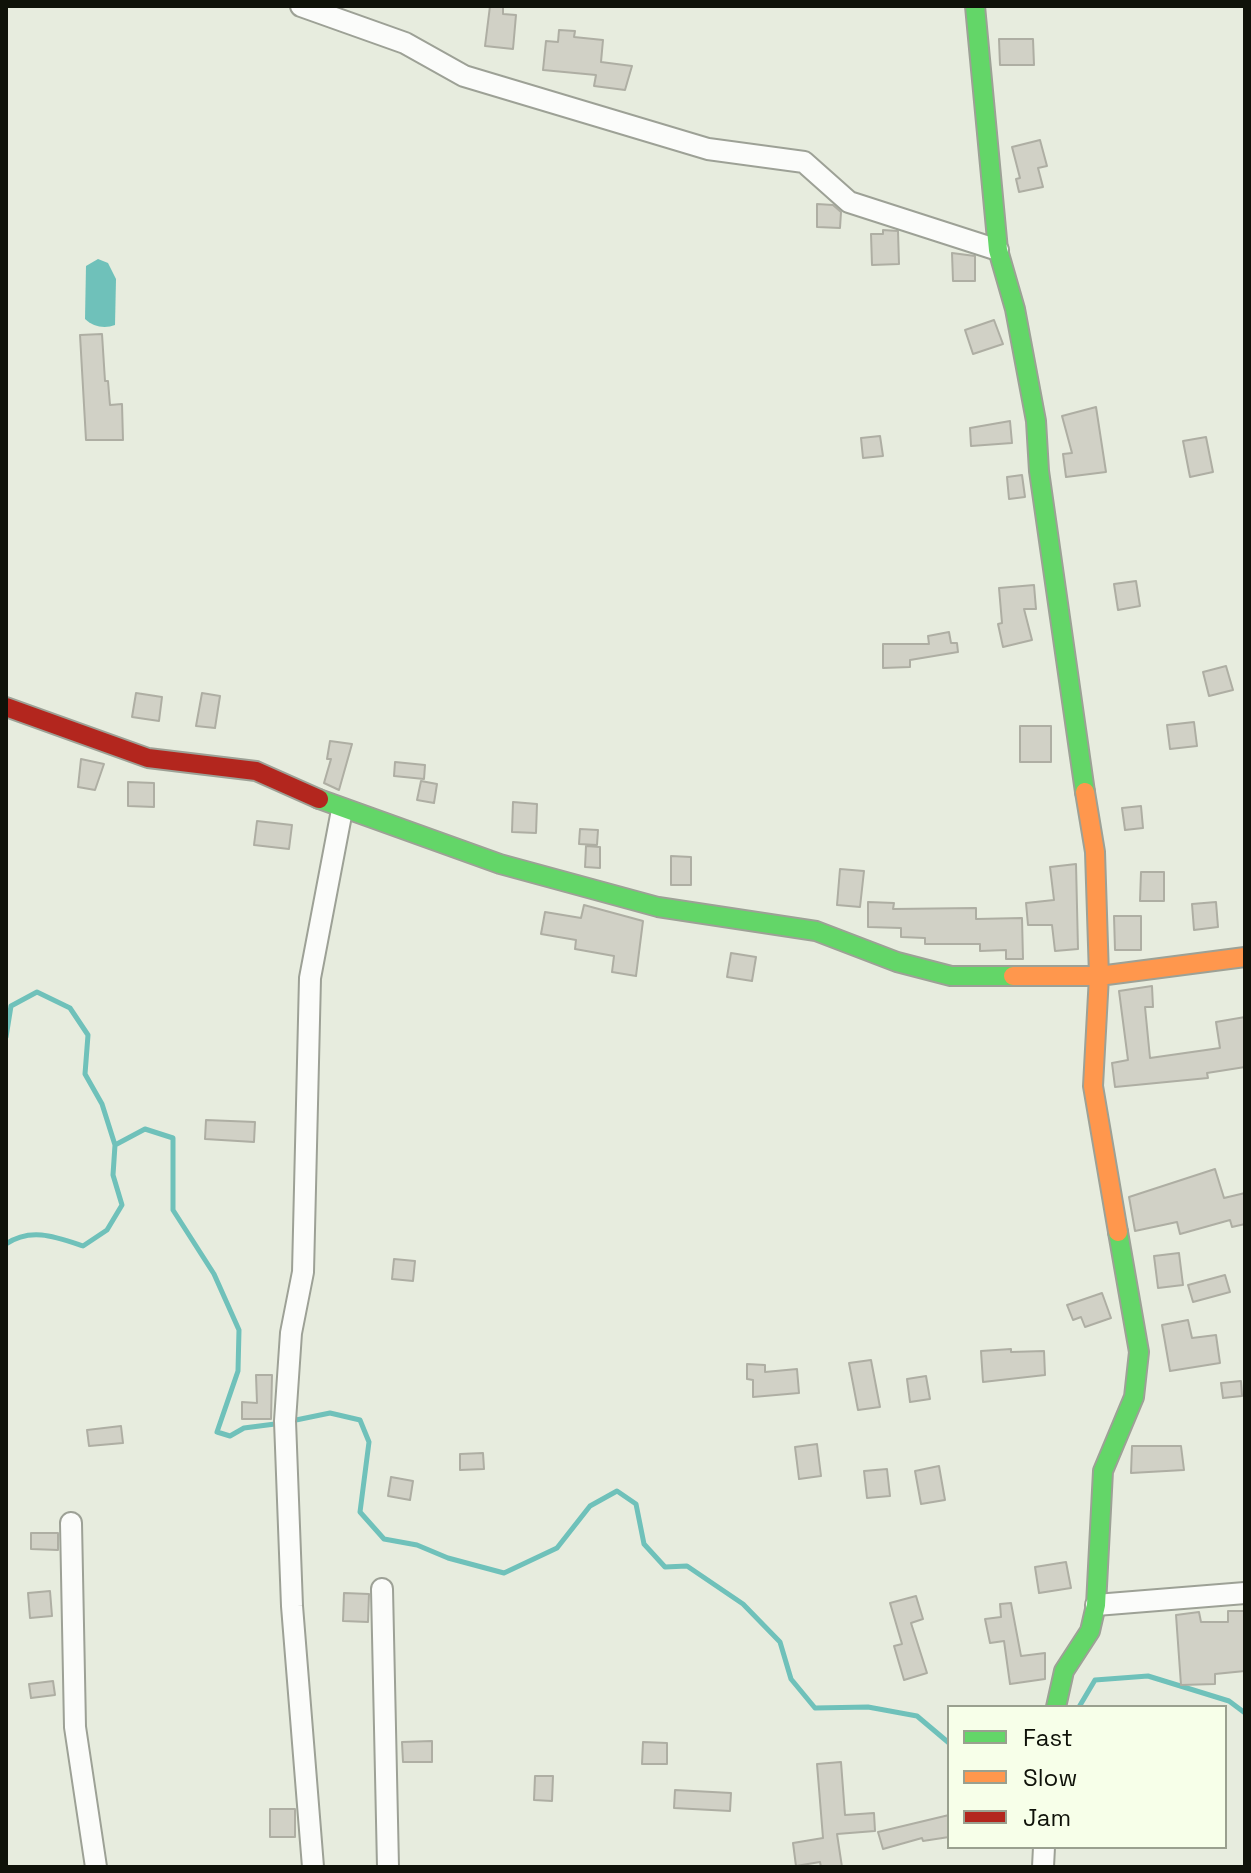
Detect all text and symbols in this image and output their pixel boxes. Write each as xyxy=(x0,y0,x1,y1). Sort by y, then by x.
legend xyxy=(947,1705,1227,1849)
text: Fast xyxy=(1023,1722,1073,1753)
text: Slow xyxy=(1023,1762,1077,1793)
text: Jam xyxy=(1023,1802,1071,1833)

